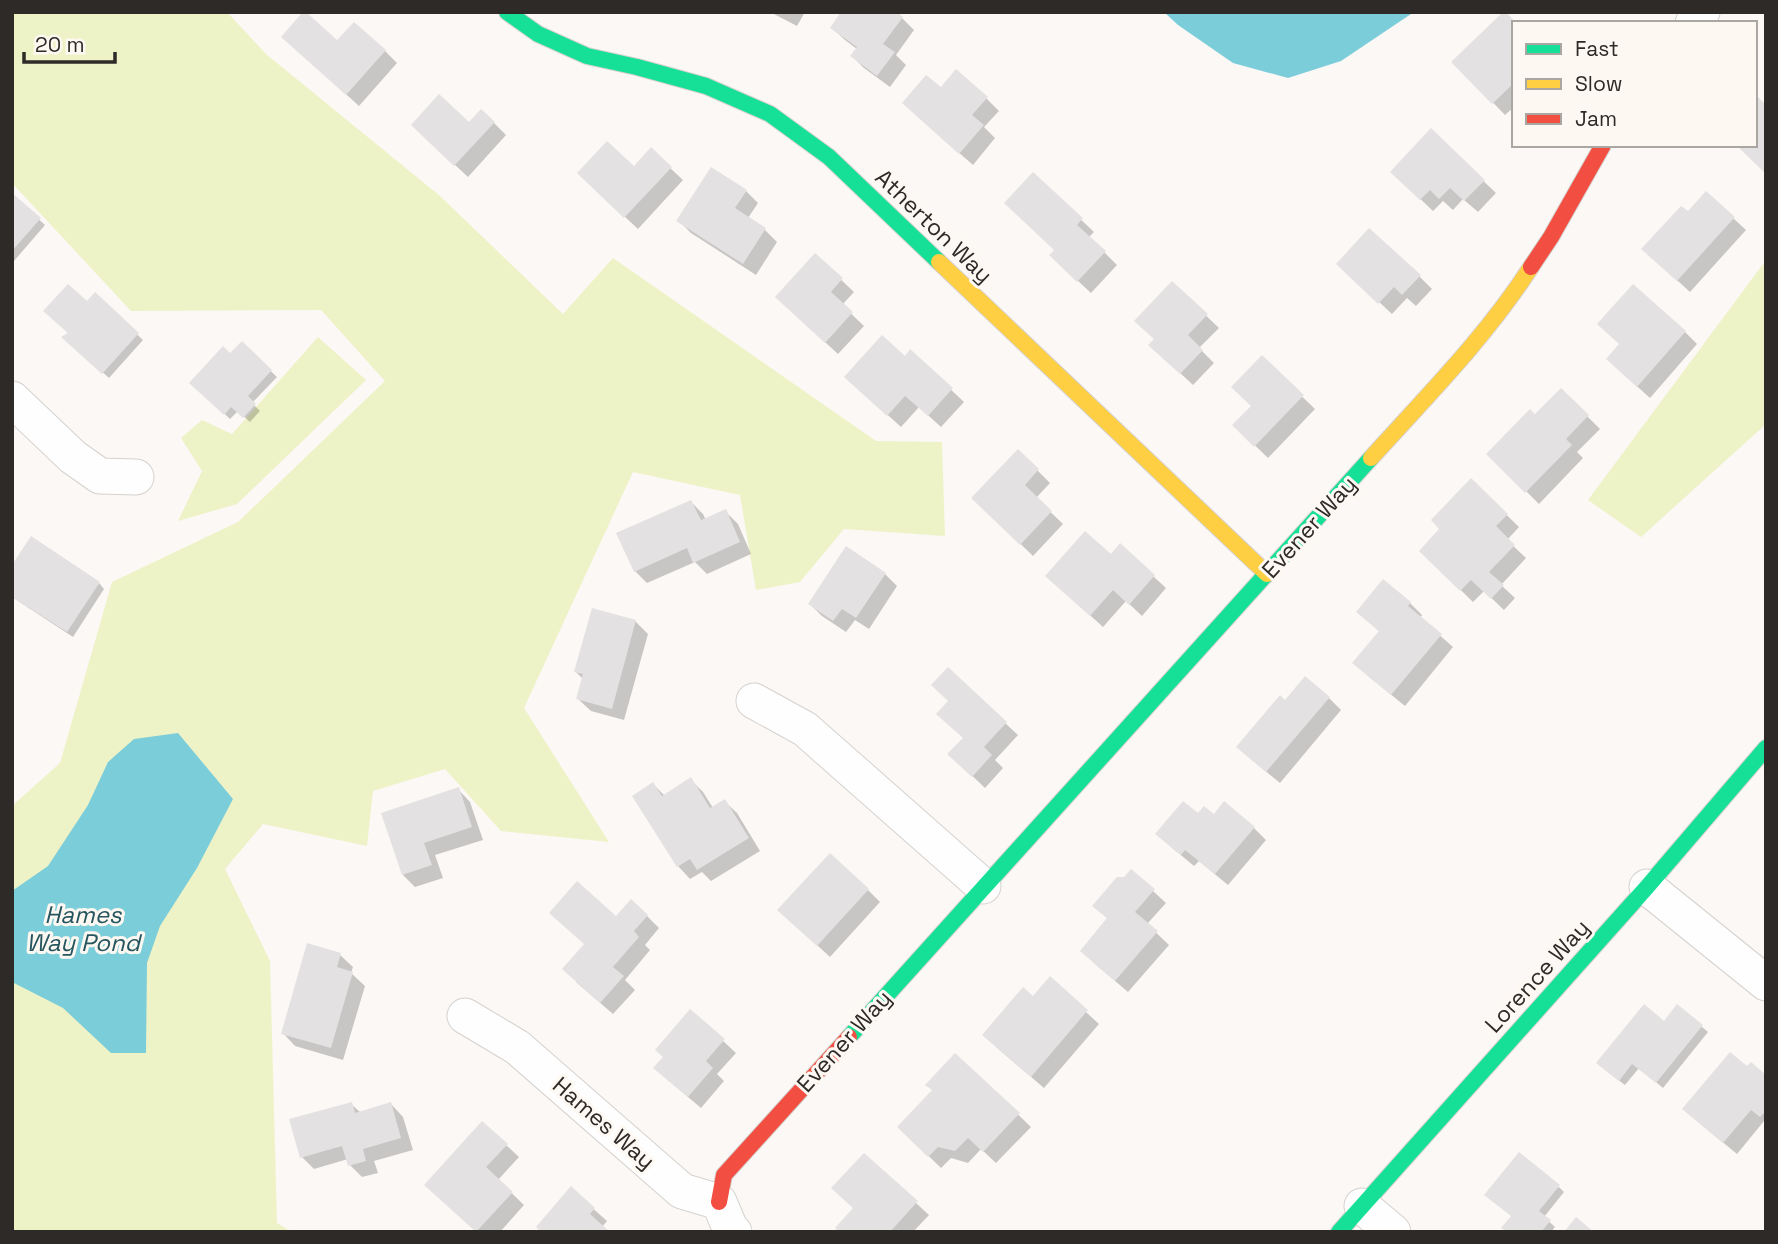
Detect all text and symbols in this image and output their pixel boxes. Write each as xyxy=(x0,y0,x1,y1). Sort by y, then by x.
scale bar xyxy=(24,21,116,65)
legend xyxy=(1512,21,1757,147)
text: 20 m xyxy=(35,31,85,58)
text: Fast xyxy=(1575,35,1619,62)
text: Slow xyxy=(1575,70,1623,97)
text: Jam xyxy=(1575,105,1617,132)
street label: Atherton Way xyxy=(869,162,999,290)
street label: Evener Way xyxy=(1255,470,1363,584)
water label: Hames Way Pond xyxy=(26,899,143,958)
street label: Lorence Way xyxy=(1478,913,1596,1039)
street label: Evener Way xyxy=(790,984,898,1098)
street label: Hames Way xyxy=(546,1070,662,1176)

